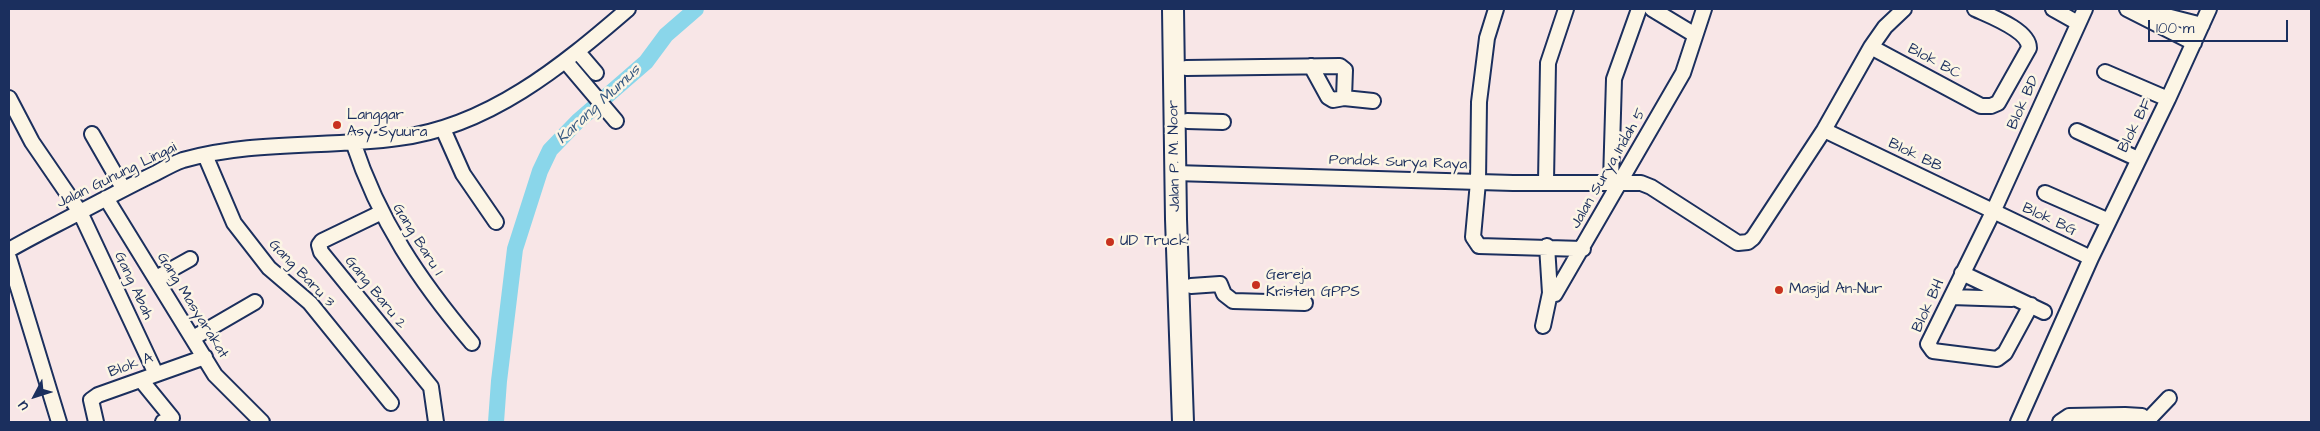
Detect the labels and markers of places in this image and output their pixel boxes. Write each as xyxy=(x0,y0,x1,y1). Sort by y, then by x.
place label: Langgar Asy Syuura xyxy=(347,107,427,142)
marker: Langgar Asy Syuura xyxy=(331,119,343,131)
place label: UD Truck xyxy=(1120,233,1188,251)
marker: UD Truck xyxy=(1104,236,1116,248)
place label: Gereja Kristen GPPS xyxy=(1266,267,1360,302)
marker: Gereja Kristen GPPS xyxy=(1250,279,1262,291)
place label: Masjid An-Nur xyxy=(1789,281,1882,299)
marker: Masjid An-Nur xyxy=(1773,284,1785,296)

